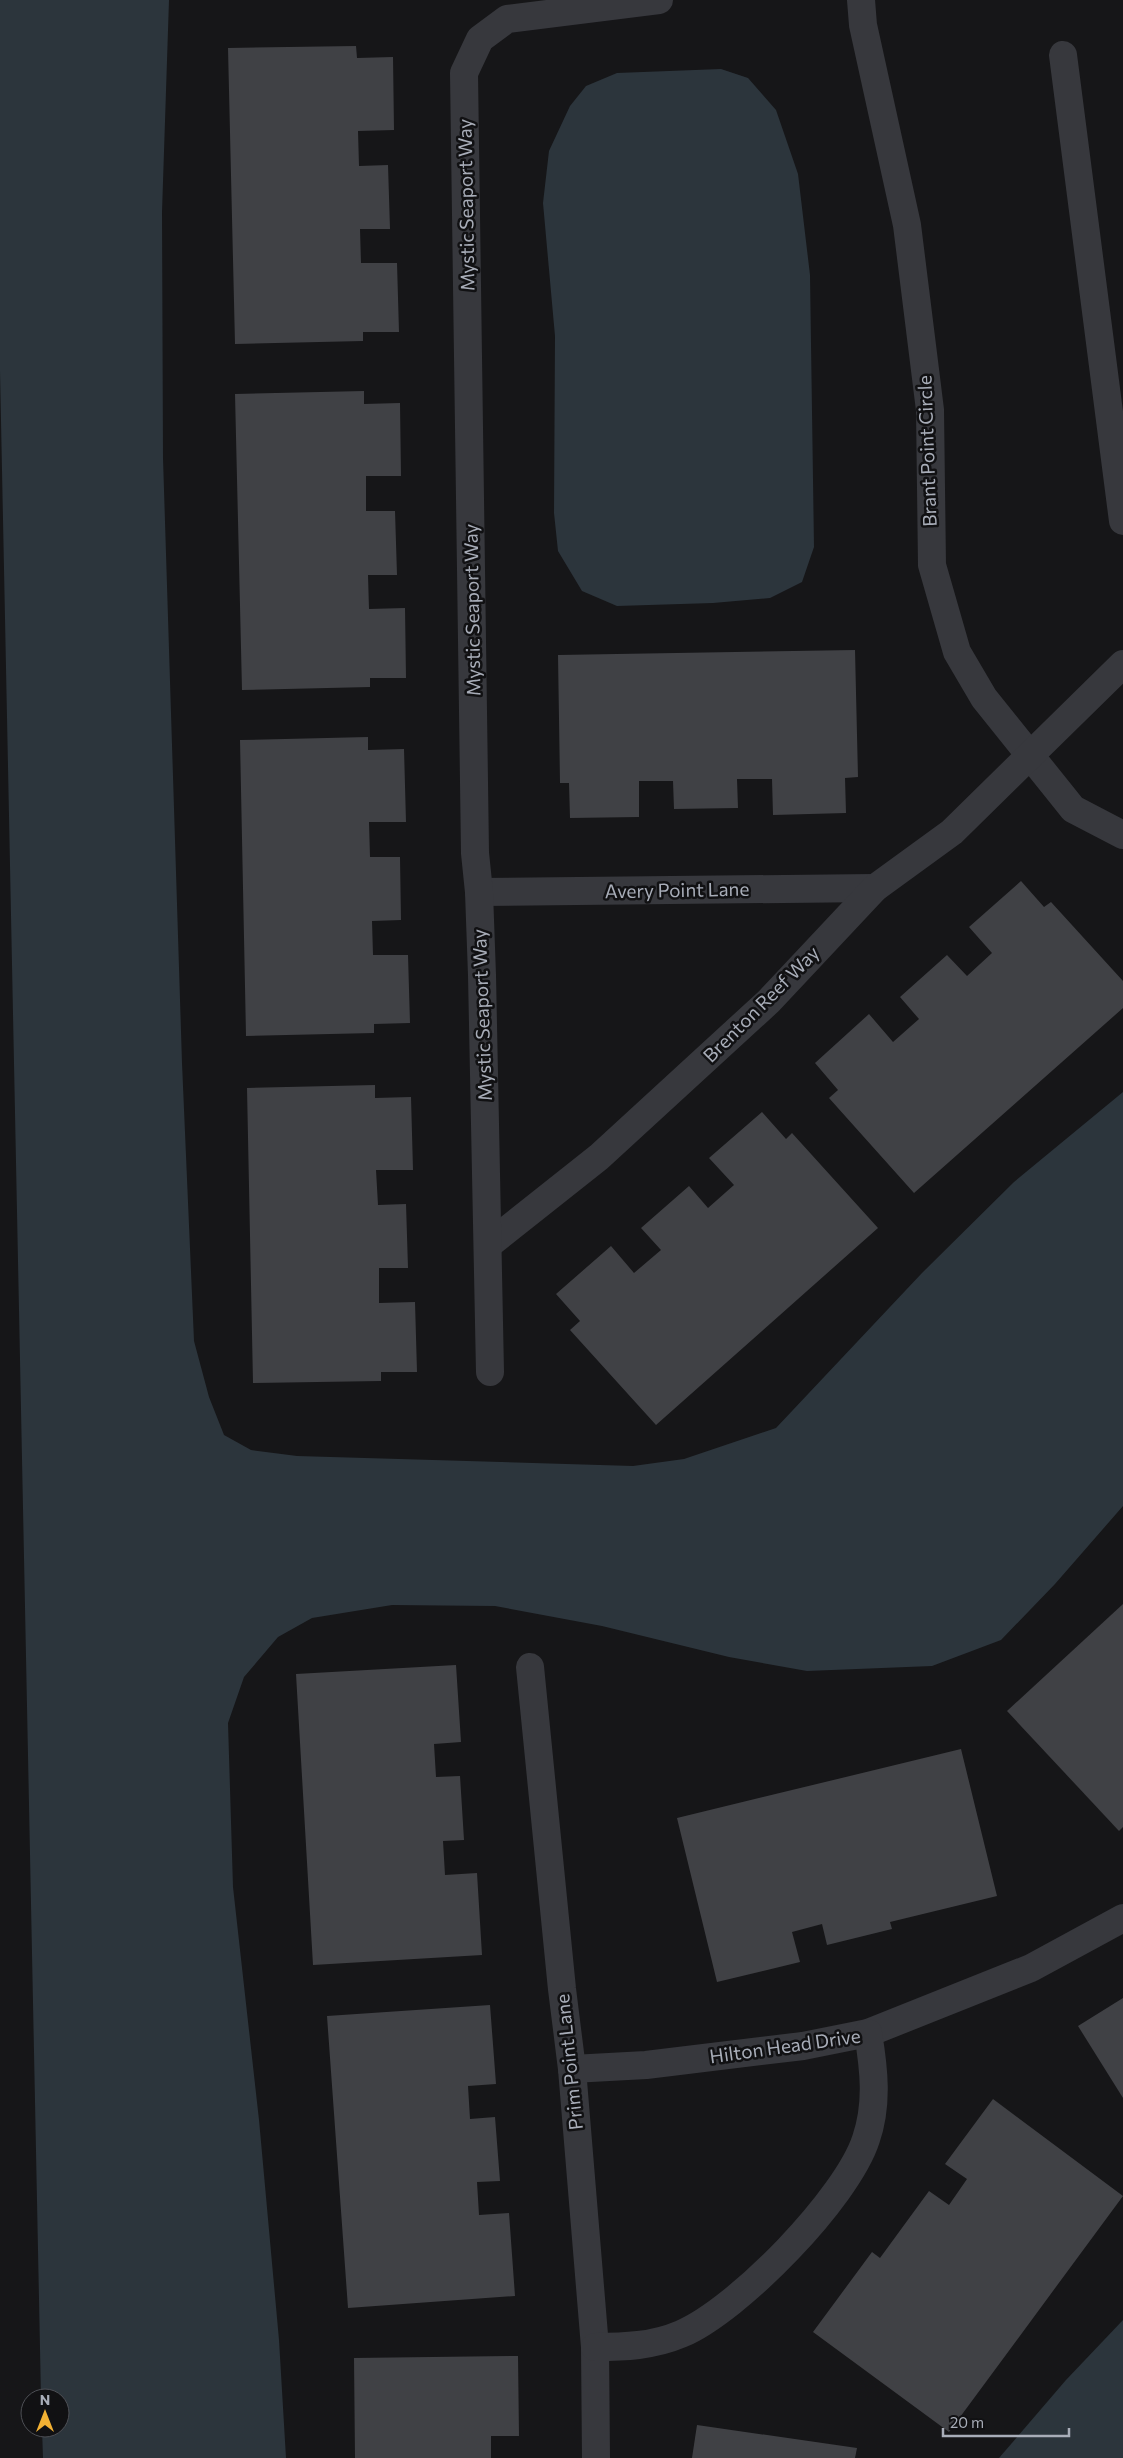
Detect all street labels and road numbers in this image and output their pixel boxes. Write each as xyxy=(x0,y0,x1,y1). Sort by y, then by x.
street label: Mystic Seaport Way xyxy=(452,119,479,291)
street label: Brant Point Circle xyxy=(912,375,941,527)
street label: Mystic Seaport Way xyxy=(458,524,485,696)
street label: Avery Point Lane xyxy=(604,877,750,902)
street label: Mystic Seaport Way xyxy=(467,928,496,1101)
street label: Brenton Reef Way xyxy=(698,941,824,1067)
street label: Prim Point Lane xyxy=(550,1993,587,2131)
street label: Hilton Head Drive xyxy=(708,2024,862,2067)

